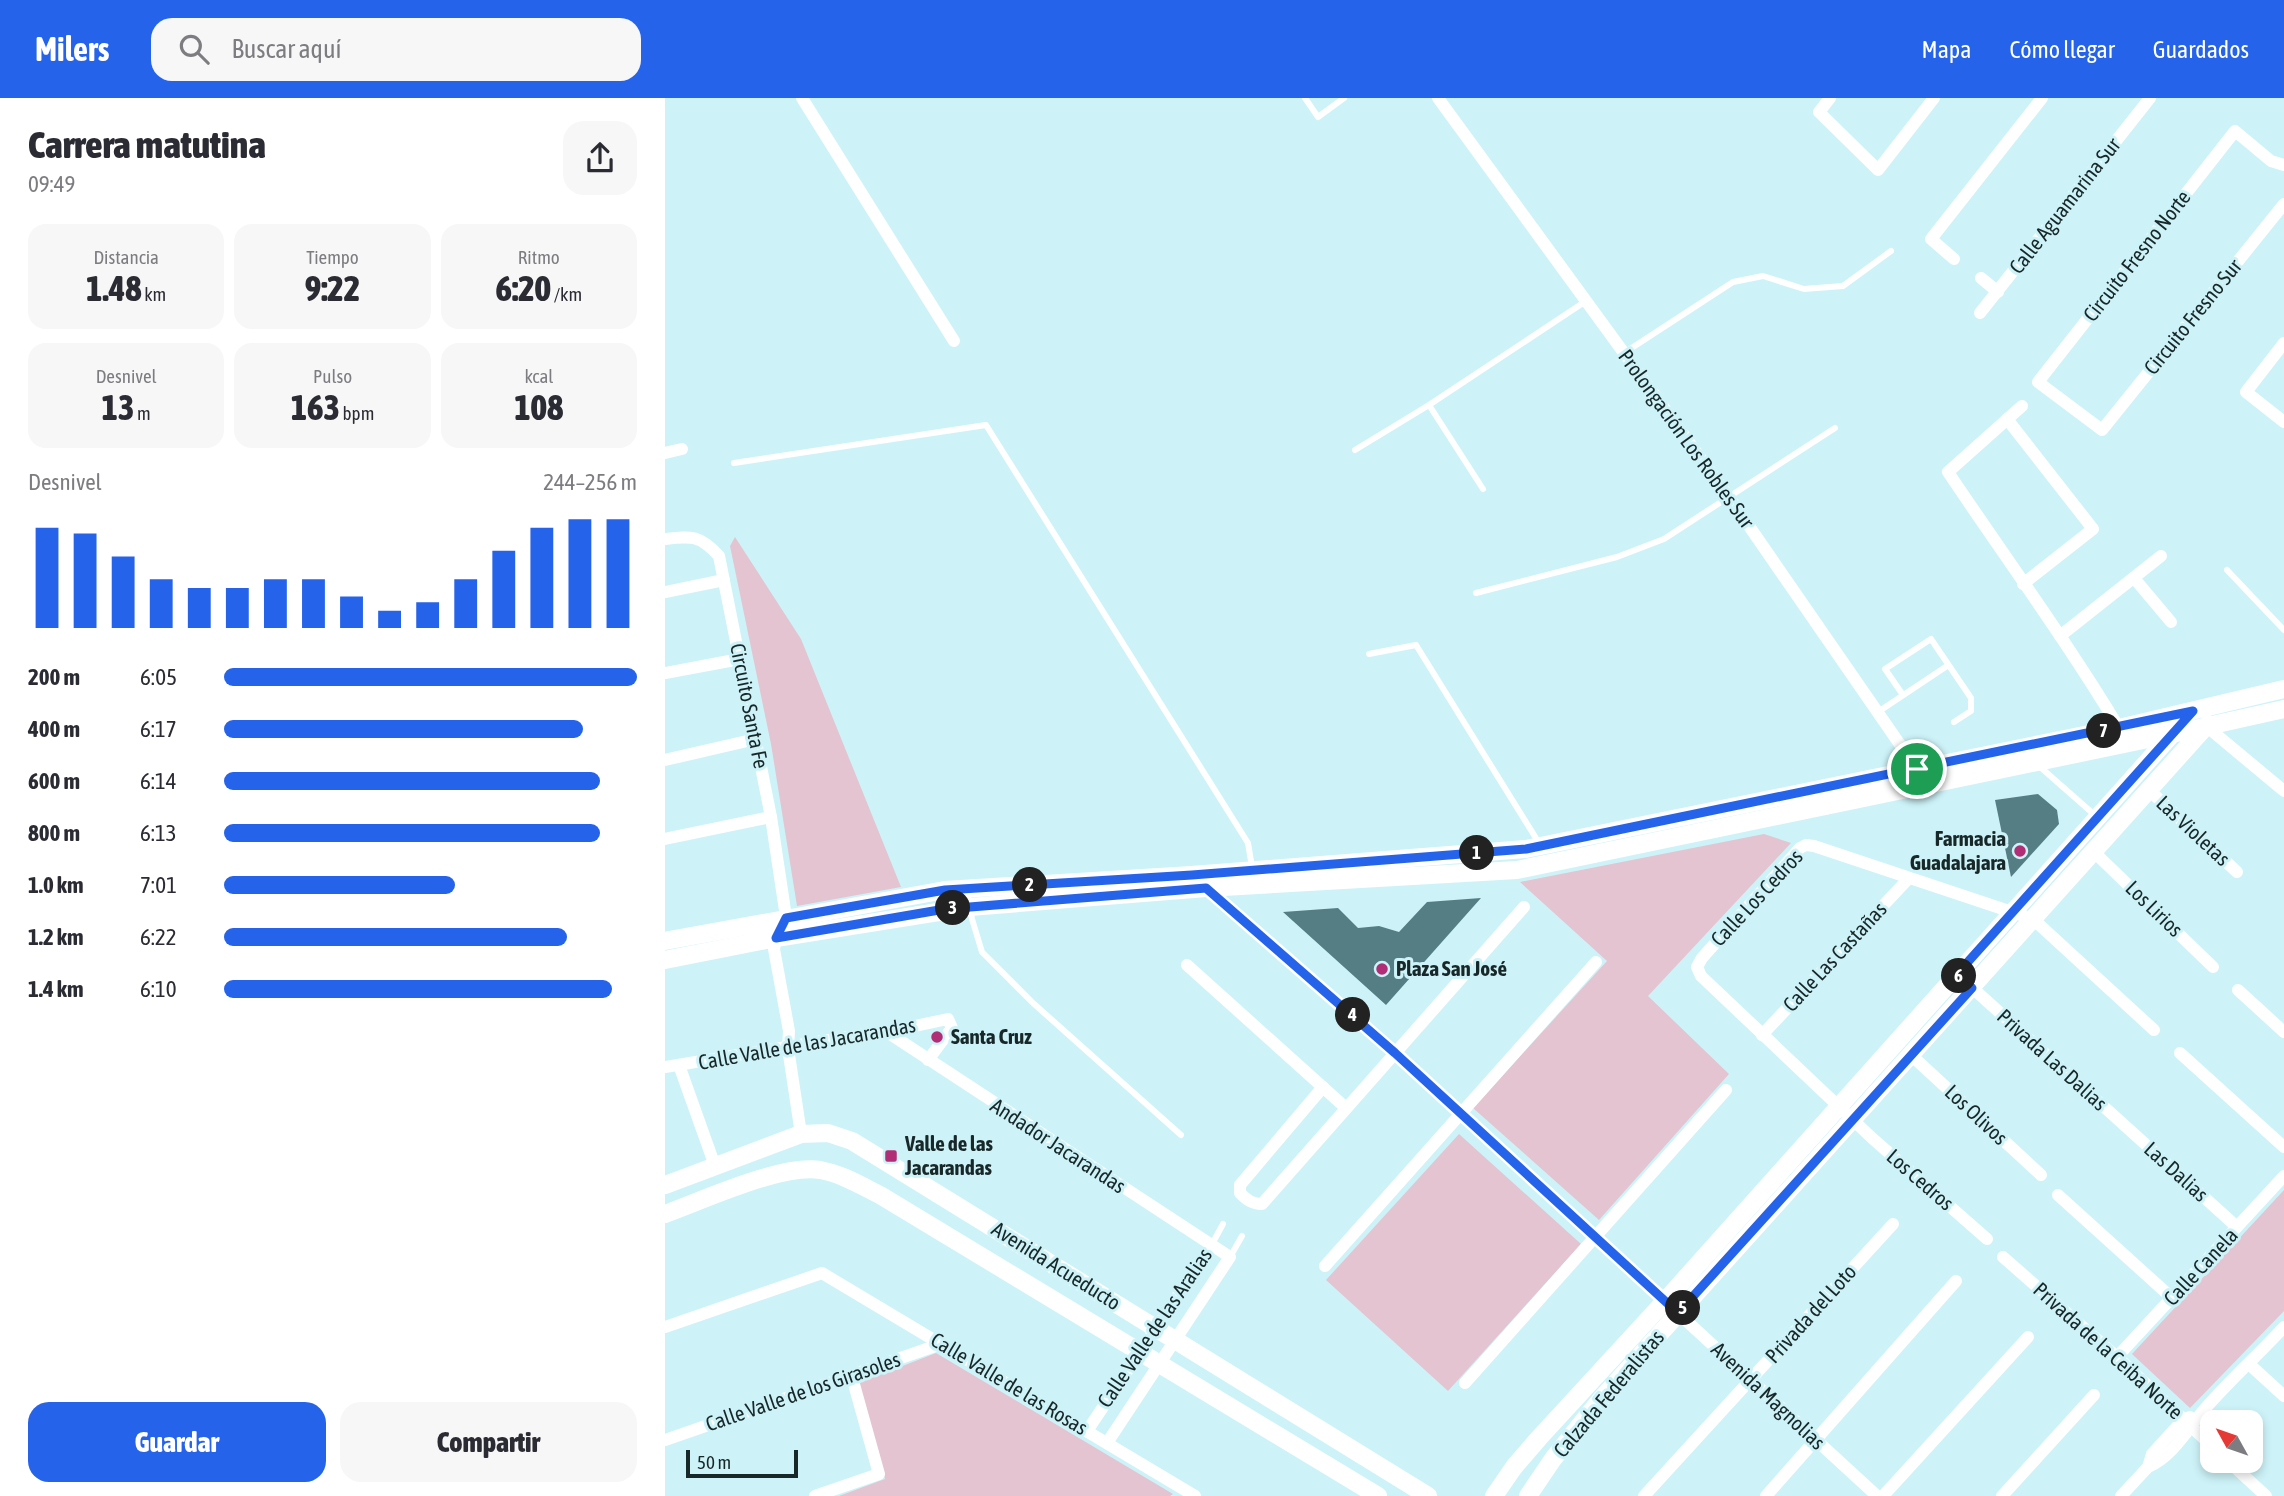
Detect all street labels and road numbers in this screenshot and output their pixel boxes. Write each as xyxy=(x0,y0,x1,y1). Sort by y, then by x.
street label: Calle Aguamarina Sur xyxy=(2004,132,2125,278)
street label: Circuito Fresno Norte xyxy=(2078,185,2195,326)
street label: Circuito Fresno Sur xyxy=(2139,253,2246,379)
street label: Prolongación Los Robles Sur xyxy=(1614,345,1760,533)
street label: Circuito Santa Fe xyxy=(726,641,774,770)
street label: Las Violetas xyxy=(2152,790,2235,870)
street label: Calle Los Cedros xyxy=(1705,844,1807,951)
street label: Los Lirios xyxy=(2121,875,2188,941)
street label: Calle Las Castañas xyxy=(1778,897,1891,1016)
street label: Privada Las Dalias xyxy=(1993,1004,2112,1115)
street label: Calle Valle de las Jacarandas xyxy=(696,1012,917,1074)
street label: Los Olivos xyxy=(1940,1079,2013,1149)
street label: Andador Jacarandas xyxy=(987,1093,1130,1198)
street label: Las Dalias xyxy=(2140,1136,2213,1206)
street label: Los Cedros xyxy=(1882,1144,1959,1215)
street label: Avenida Acueducto xyxy=(988,1216,1125,1314)
street label: Calle Canela xyxy=(2158,1223,2242,1310)
street label: Calle Valle de las Aralias xyxy=(1092,1243,1216,1412)
street label: Privada del Loto xyxy=(1760,1259,1861,1367)
street label: Privada de la Ceiba Norte xyxy=(2029,1277,2188,1424)
street label: Calzada Federalistas xyxy=(1548,1325,1668,1462)
street label: Calle Valle de las Rosas xyxy=(927,1327,1092,1439)
street label: Avenida Magnolias xyxy=(1707,1337,1830,1454)
street label: Calle Valle de los Girasoles xyxy=(702,1346,903,1436)

